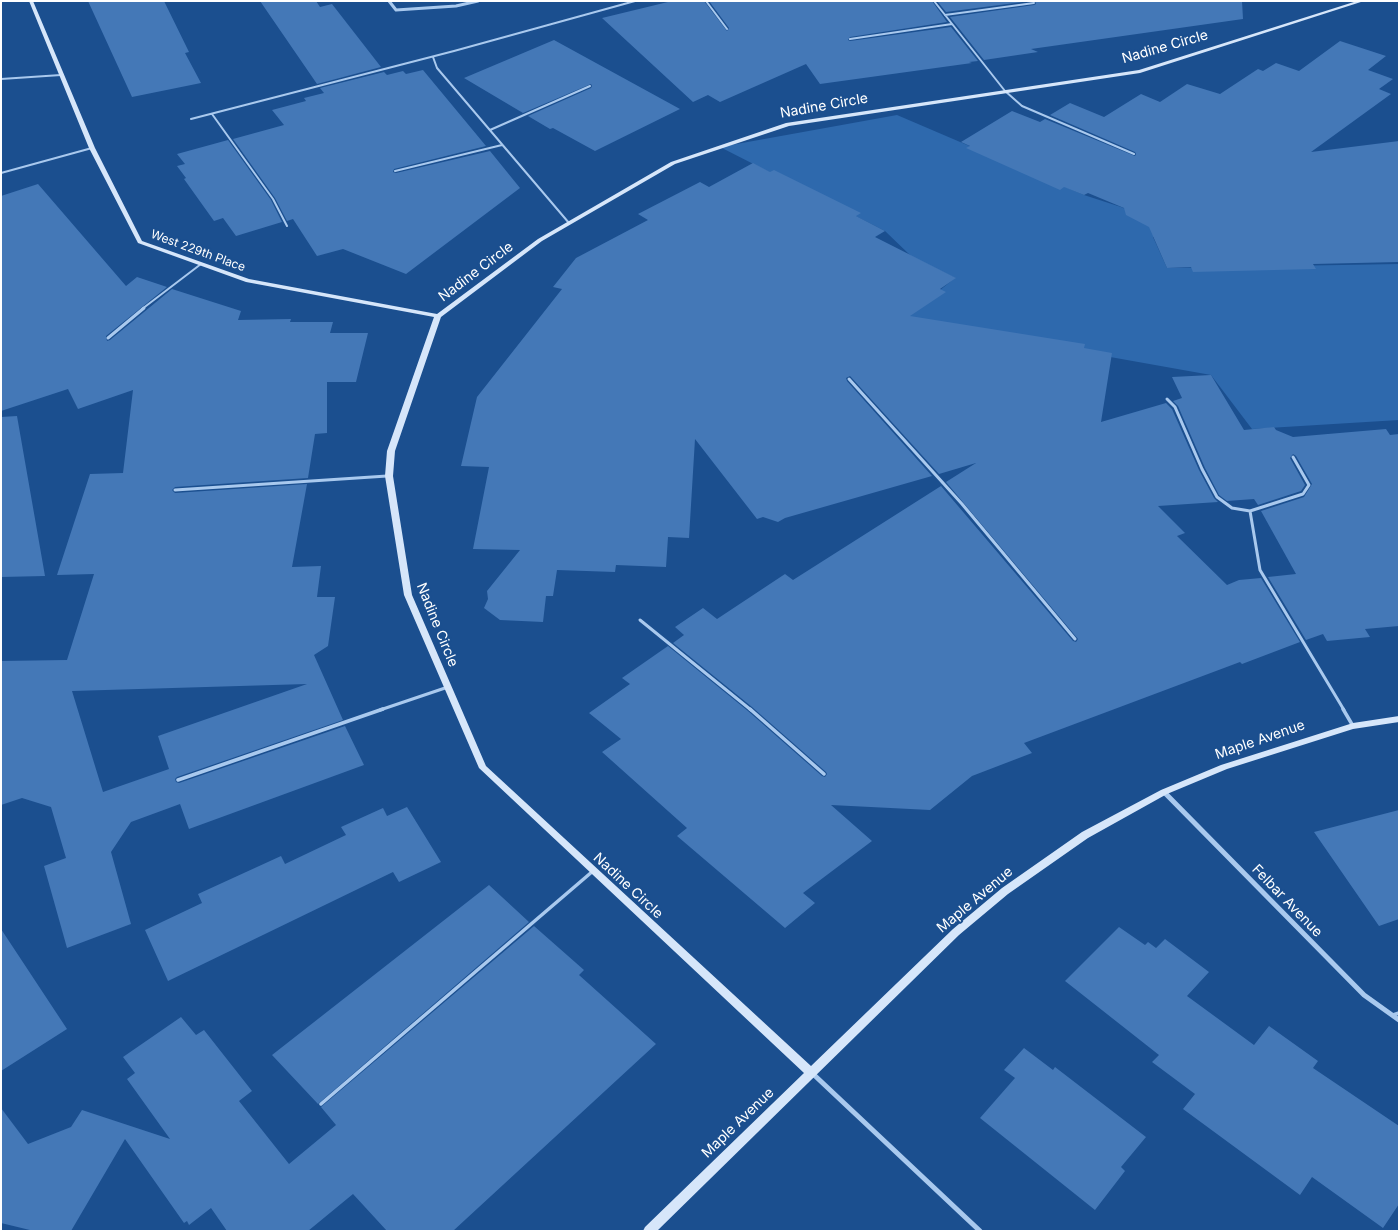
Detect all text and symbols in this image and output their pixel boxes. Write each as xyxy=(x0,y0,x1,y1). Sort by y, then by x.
street label: Nadine Circle xyxy=(1120,27,1210,67)
street label: Nadine Circle xyxy=(779,90,869,122)
street label: West 229th Place xyxy=(149,227,247,275)
street label: Nadine Circle xyxy=(435,239,517,305)
street label: Nadine Circle xyxy=(413,581,461,669)
street label: Maple Avenue xyxy=(1213,717,1307,763)
street label: Nadine Circle xyxy=(590,850,666,922)
street label: Felbar Avenue xyxy=(1248,861,1326,941)
street label: Maple Avenue xyxy=(934,863,1016,937)
street label: Maple Avenue xyxy=(698,1084,778,1162)

